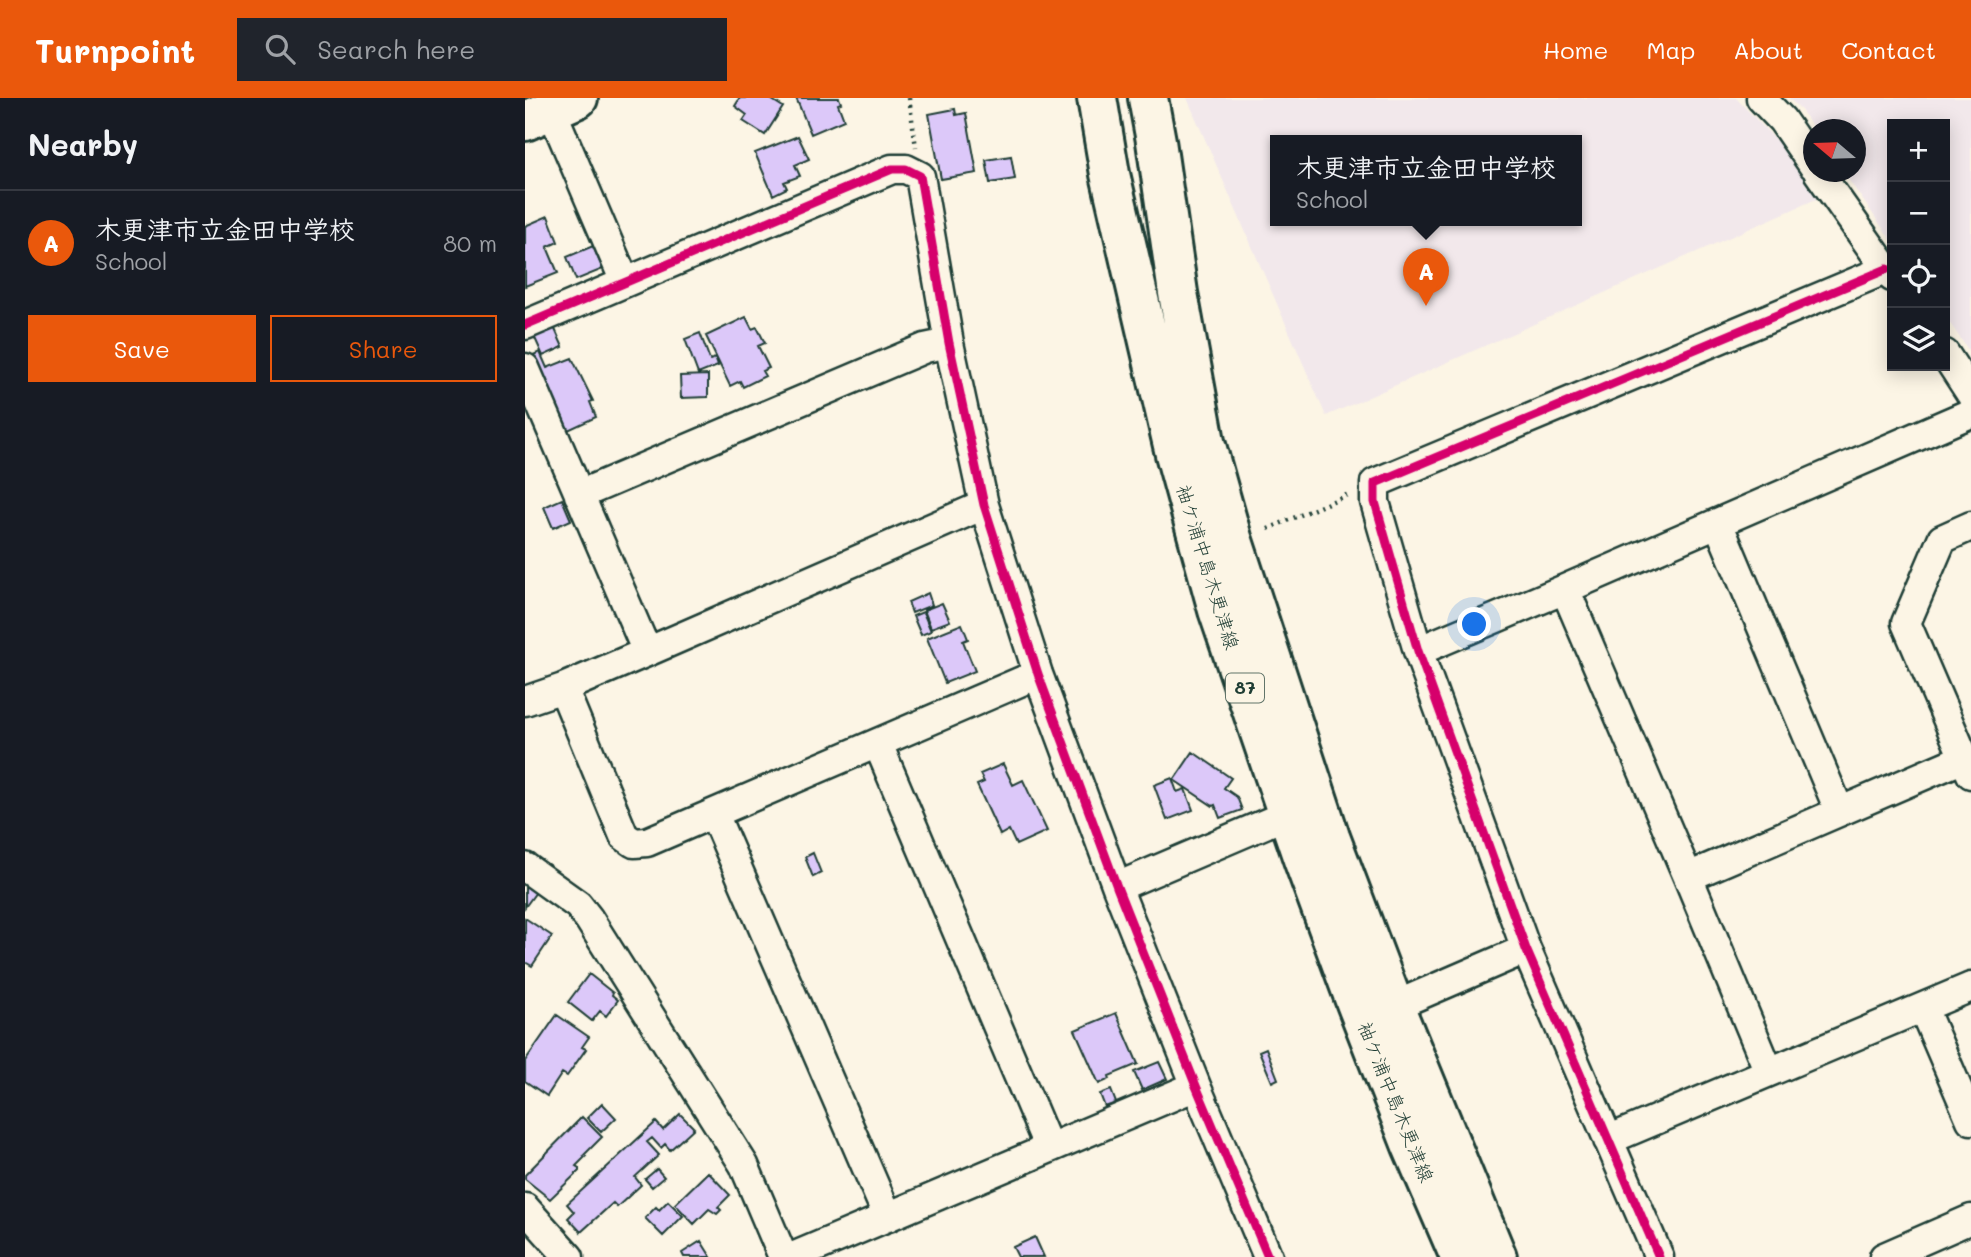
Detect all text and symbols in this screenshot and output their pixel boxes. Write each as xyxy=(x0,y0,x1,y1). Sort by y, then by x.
search box xyxy=(237,18,727,81)
text: Turnpoint xyxy=(35,28,195,71)
icon: search xyxy=(261,30,299,68)
text: Search here xyxy=(317,32,475,66)
text: Home xyxy=(1543,34,1608,65)
text: Map xyxy=(1646,34,1695,65)
text: About xyxy=(1733,34,1803,65)
text: Contact xyxy=(1841,34,1936,65)
north arrow xyxy=(1803,119,1866,182)
map controls xyxy=(1887,119,1950,371)
button: + xyxy=(1887,119,1950,182)
text: Nearby xyxy=(28,124,138,164)
popup xyxy=(1270,135,1582,226)
text: 木更津市立金田中学校 xyxy=(1296,150,1556,184)
button: − xyxy=(1887,182,1950,245)
text: School xyxy=(1296,184,1368,214)
text: 木更津市立金田中学校 xyxy=(95,212,355,246)
text: A xyxy=(43,228,59,258)
text: 80 m xyxy=(443,228,497,258)
button: locate xyxy=(1887,245,1950,308)
text: School xyxy=(95,246,168,276)
pin: A xyxy=(1403,248,1449,306)
button: layers xyxy=(1887,308,1950,371)
button: Save xyxy=(28,315,256,382)
button: Share xyxy=(270,315,497,382)
street label: 袖ケ浦中島木更津線 xyxy=(1172,481,1245,652)
your location xyxy=(1457,607,1491,641)
road number: 87 xyxy=(1226,674,1264,702)
street label: 袖ケ浦中島木更津線 xyxy=(1353,1018,1440,1186)

